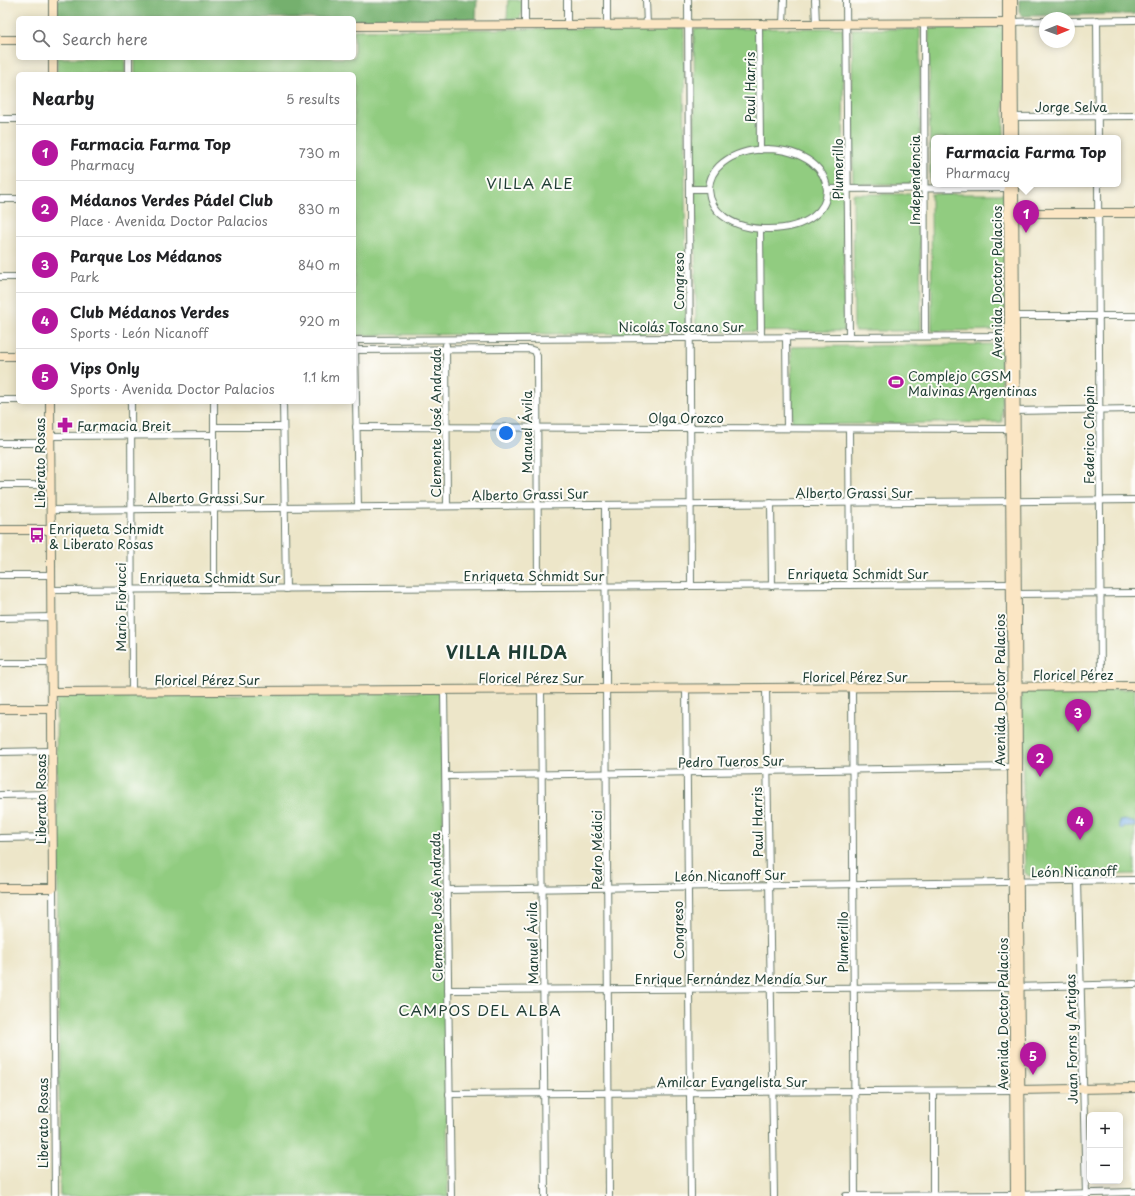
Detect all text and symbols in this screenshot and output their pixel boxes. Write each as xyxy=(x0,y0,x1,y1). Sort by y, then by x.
north arrow xyxy=(1039,12,1075,48)
search box xyxy=(16,16,356,60)
icon: search xyxy=(30,27,52,49)
text: Search here xyxy=(62,27,148,50)
street label: Paul Harris xyxy=(740,52,759,122)
text: Nearby xyxy=(32,85,94,111)
text: 5 results xyxy=(286,89,340,108)
street label: Jorge Selva xyxy=(1035,97,1107,116)
text: Farmacia Farma Top xyxy=(70,132,231,155)
street label: Independencia xyxy=(905,135,924,225)
popup xyxy=(931,135,1121,187)
street label: Plumerillo xyxy=(828,138,847,200)
text: Farmacia Farma Top xyxy=(946,140,1106,163)
text: 1 xyxy=(42,143,48,162)
text: 730 m xyxy=(299,143,340,162)
text: Pharmacy xyxy=(70,155,135,174)
text: Pharmacy xyxy=(946,163,1010,182)
district label: VILLA ALE xyxy=(486,171,574,194)
text: Médanos Verdes Pádel Club xyxy=(70,188,273,211)
text: 2 xyxy=(40,199,50,218)
text: 830 m xyxy=(298,199,340,218)
pin: 1 xyxy=(1013,200,1039,233)
street label: Avenida Doctor Palacios xyxy=(987,206,1006,358)
text: Place · Avenida Doctor Palacios xyxy=(70,211,268,230)
text: Parque Los Médanos xyxy=(70,244,222,267)
street label: Congreso xyxy=(669,252,688,310)
text: 3 xyxy=(41,255,49,274)
text: 840 m xyxy=(298,255,340,274)
text: Park xyxy=(70,267,99,286)
text: Club Médanos Verdes xyxy=(70,300,229,323)
text: 4 xyxy=(41,311,49,330)
text: 920 m xyxy=(299,311,340,330)
street label: Nicolás Toscano Sur xyxy=(618,317,745,336)
text: Sports · León Nicanoff xyxy=(70,323,208,342)
street label: Clemente José Andrada xyxy=(426,347,445,498)
text: Vips Only xyxy=(70,356,140,379)
place label: Complejo CGSM Malvinas Argentinas xyxy=(908,366,1037,400)
text: 5 xyxy=(41,367,49,386)
text: 1.1 km xyxy=(303,367,340,386)
sports icon: Complejo CGSM Malvinas Argentinas xyxy=(887,373,905,391)
text: Sports · Avenida Doctor Palacios xyxy=(70,379,275,398)
street label: Federico Chopin xyxy=(1079,386,1098,484)
street label: Manuel Ávila xyxy=(517,390,536,473)
street label: Olga Orozco xyxy=(648,408,724,427)
pharmacy icon: Farmacia Breit xyxy=(56,416,74,434)
place label: Farmacia Breit xyxy=(77,416,171,435)
street label: Liberato Rosas xyxy=(30,418,49,508)
your location xyxy=(496,423,516,443)
street label: Alberto Grassi Sur xyxy=(471,483,590,505)
street label: Alberto Grassi Sur xyxy=(796,483,913,502)
street label: Alberto Grassi Sur xyxy=(148,488,265,507)
place label: Enriqueta Schmidt & Liberato Rosas xyxy=(49,519,164,553)
bus stop icon: Enriqueta Schmidt & Liberato Rosas xyxy=(28,526,46,544)
street label: Mario Fiorucci xyxy=(111,562,130,652)
street label: Enriqueta Schmidt Sur xyxy=(788,564,929,583)
street label: Enriqueta Schmidt Sur xyxy=(464,566,605,585)
street label: Enriqueta Schmidt Sur xyxy=(140,568,281,587)
street label: Avenida Doctor Palacios xyxy=(990,614,1009,766)
district label: VILLA HILDA xyxy=(446,639,568,665)
street label: Floricel Pérez xyxy=(1033,665,1113,684)
street label: Floricel Pérez Sur xyxy=(802,667,909,686)
street label: Floricel Pérez Sur xyxy=(478,668,585,687)
street label: Floricel Pérez Sur xyxy=(154,670,261,689)
pin: 3 xyxy=(1065,699,1091,732)
pin: 2 xyxy=(1027,744,1053,777)
street label: Pedro Tueros Sur xyxy=(678,751,785,771)
street label: Liberato Rosas xyxy=(31,754,50,844)
street label: Paul Harris xyxy=(747,786,767,857)
pin: 4 xyxy=(1067,807,1093,840)
street label: Pedro Médici xyxy=(587,810,606,890)
street label: Clemente José Andrada xyxy=(425,831,447,982)
street label: León Nicanoff xyxy=(1031,861,1118,881)
street label: León Nicanoff Sur xyxy=(674,865,787,885)
street label: Manuel Ávila xyxy=(522,901,542,985)
street label: Congreso xyxy=(668,901,688,959)
street label: Plumerillo xyxy=(833,911,852,973)
street label: Avenida Doctor Palacios xyxy=(993,938,1012,1090)
street label: Enrique Fernández Mendía Sur xyxy=(635,969,828,988)
street label: Juan Forns y Artigas xyxy=(1060,974,1082,1104)
district label: CAMPOS DEL ALBA xyxy=(398,998,562,1021)
pin: 5 xyxy=(1020,1042,1046,1075)
street label: Amilcar Evangelista Sur xyxy=(657,1072,808,1091)
street label: Liberato Rosas xyxy=(33,1078,52,1168)
map controls xyxy=(1087,1112,1123,1184)
button: + xyxy=(1087,1112,1123,1148)
button: − xyxy=(1087,1148,1123,1184)

